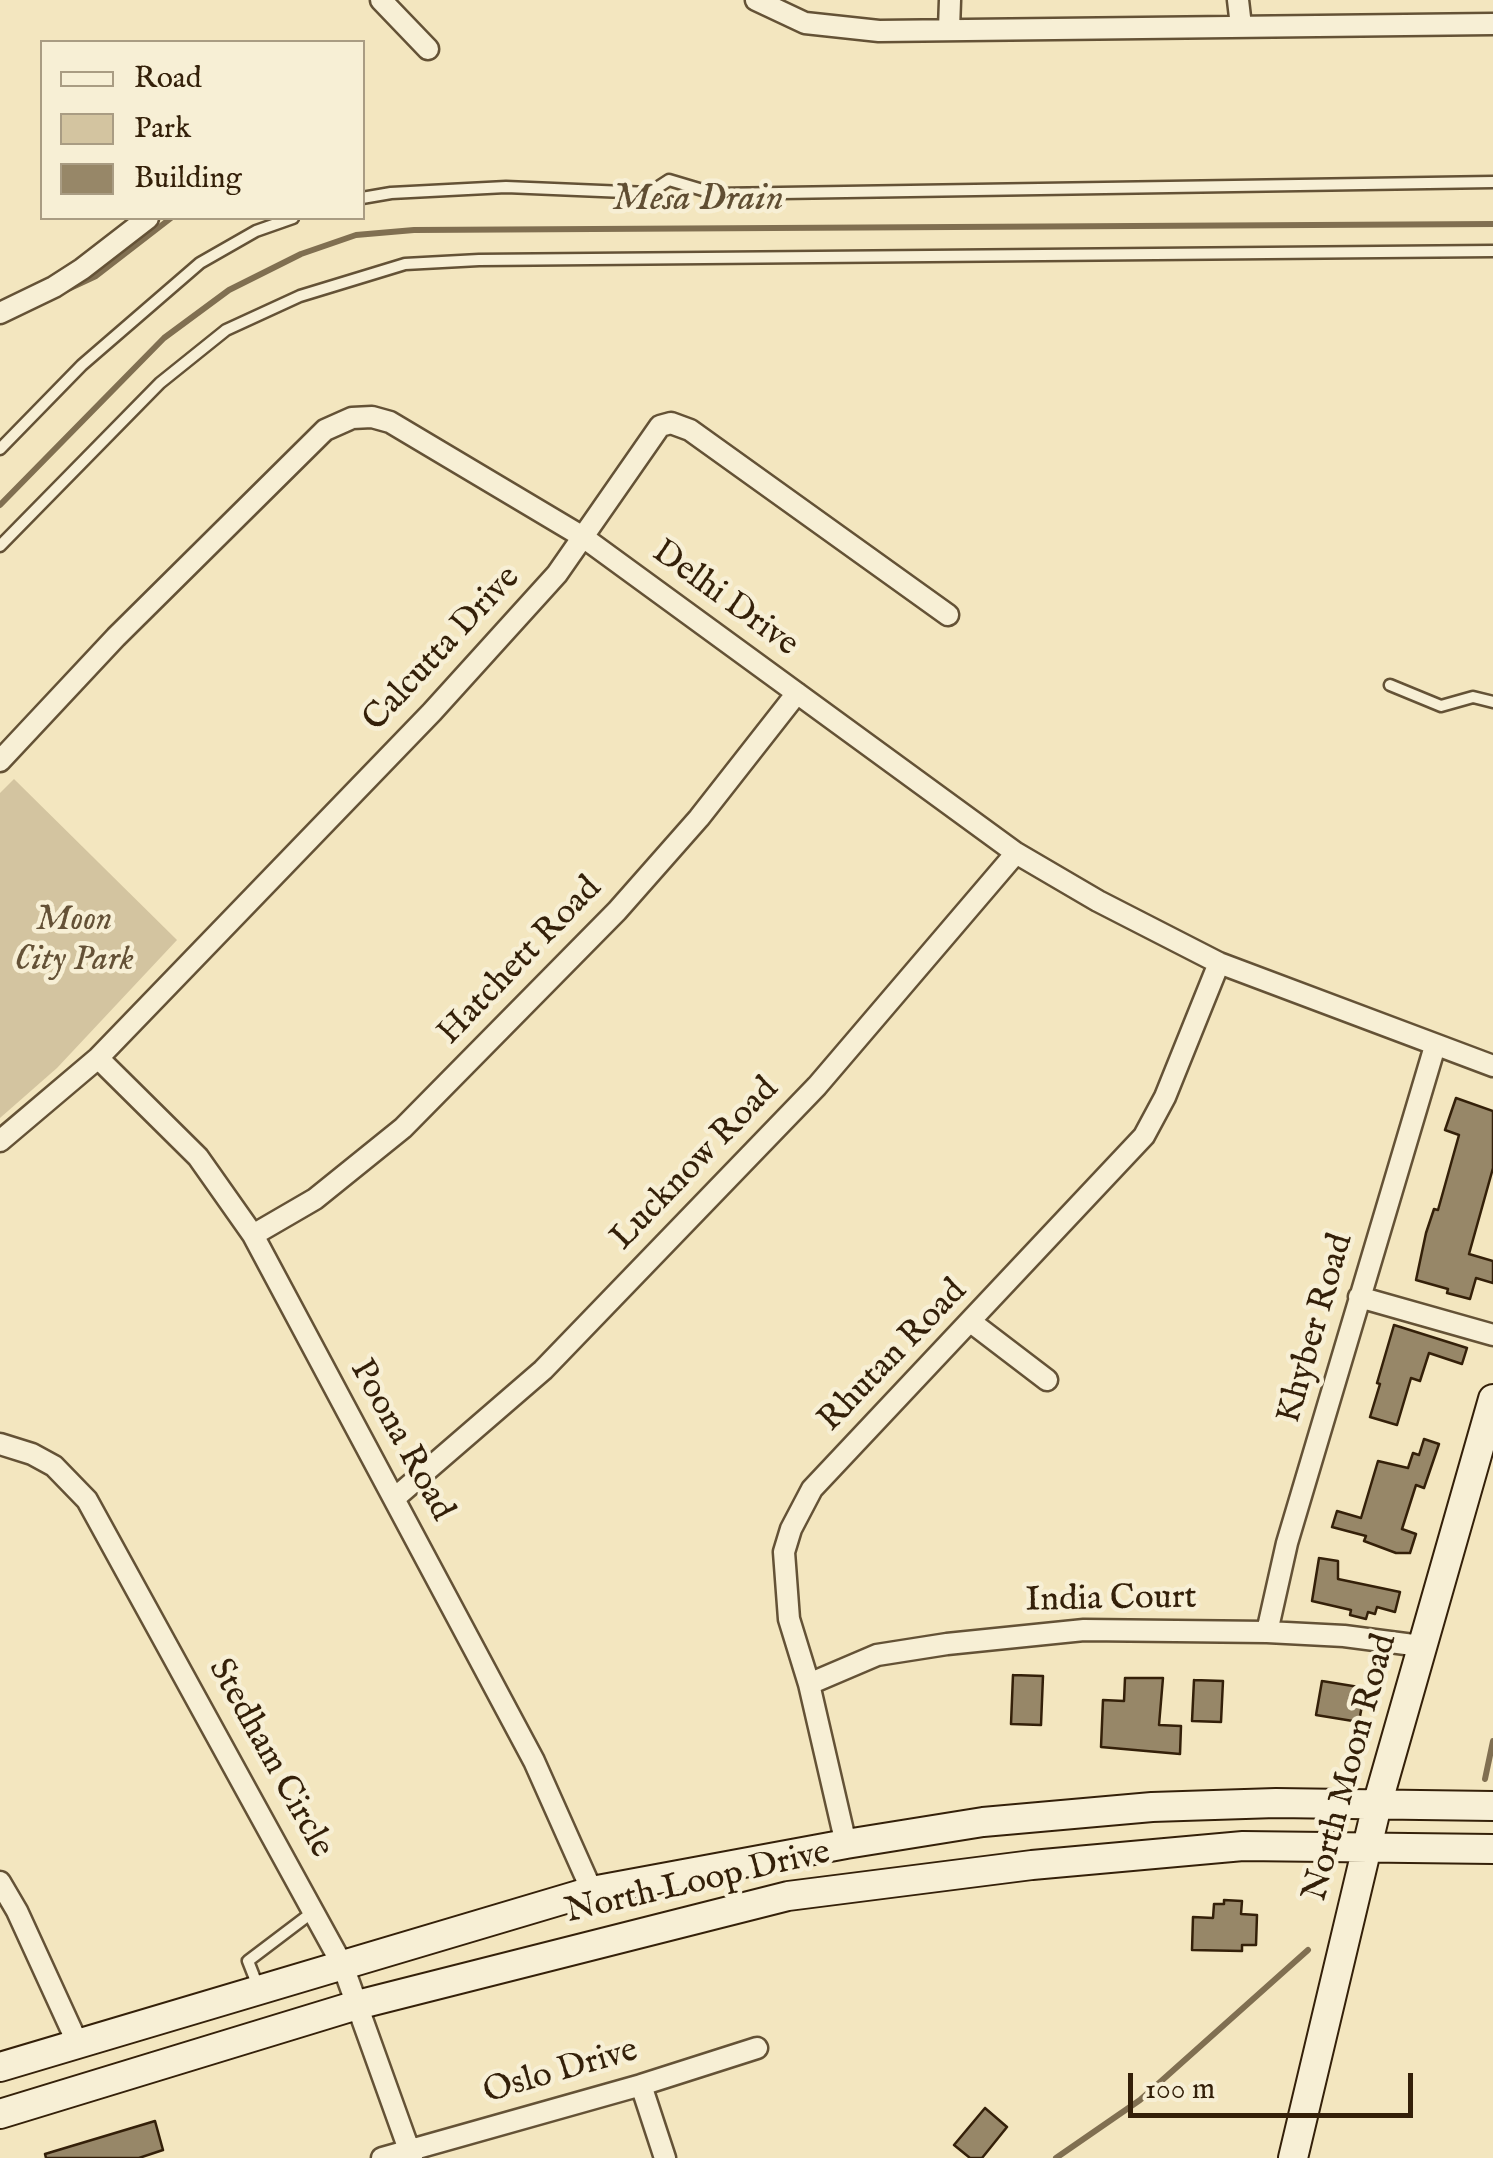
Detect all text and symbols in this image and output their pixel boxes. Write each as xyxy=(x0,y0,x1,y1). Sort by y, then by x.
legend xyxy=(40,40,365,220)
text: Road xyxy=(134,60,202,98)
text: Park xyxy=(134,110,191,148)
text: Building xyxy=(134,160,242,198)
water label: Mesa Drain xyxy=(612,178,784,224)
street label: Delhi Drive xyxy=(643,533,805,667)
street label: Calcutta Drive xyxy=(356,558,530,742)
street label: Hatchett Road xyxy=(430,869,612,1055)
park label: Moon City Park xyxy=(14,901,134,983)
street label: Lucknow Road xyxy=(603,1070,789,1260)
street label: Khyber Road xyxy=(1270,1229,1364,1429)
street label: Rhutan Road xyxy=(811,1272,977,1442)
street label: Poona Road xyxy=(339,1353,461,1529)
street label: India Court xyxy=(1025,1579,1197,1623)
street label: North Moon Road xyxy=(1296,1630,1408,1906)
street label: Stedham Circle xyxy=(197,1652,341,1866)
street label: North Loop Drive xyxy=(562,1833,834,1935)
street label: Oslo Drive xyxy=(479,2031,643,2115)
scale bar xyxy=(1133,2053,1418,2115)
text: 100 m xyxy=(1145,2071,1215,2109)

